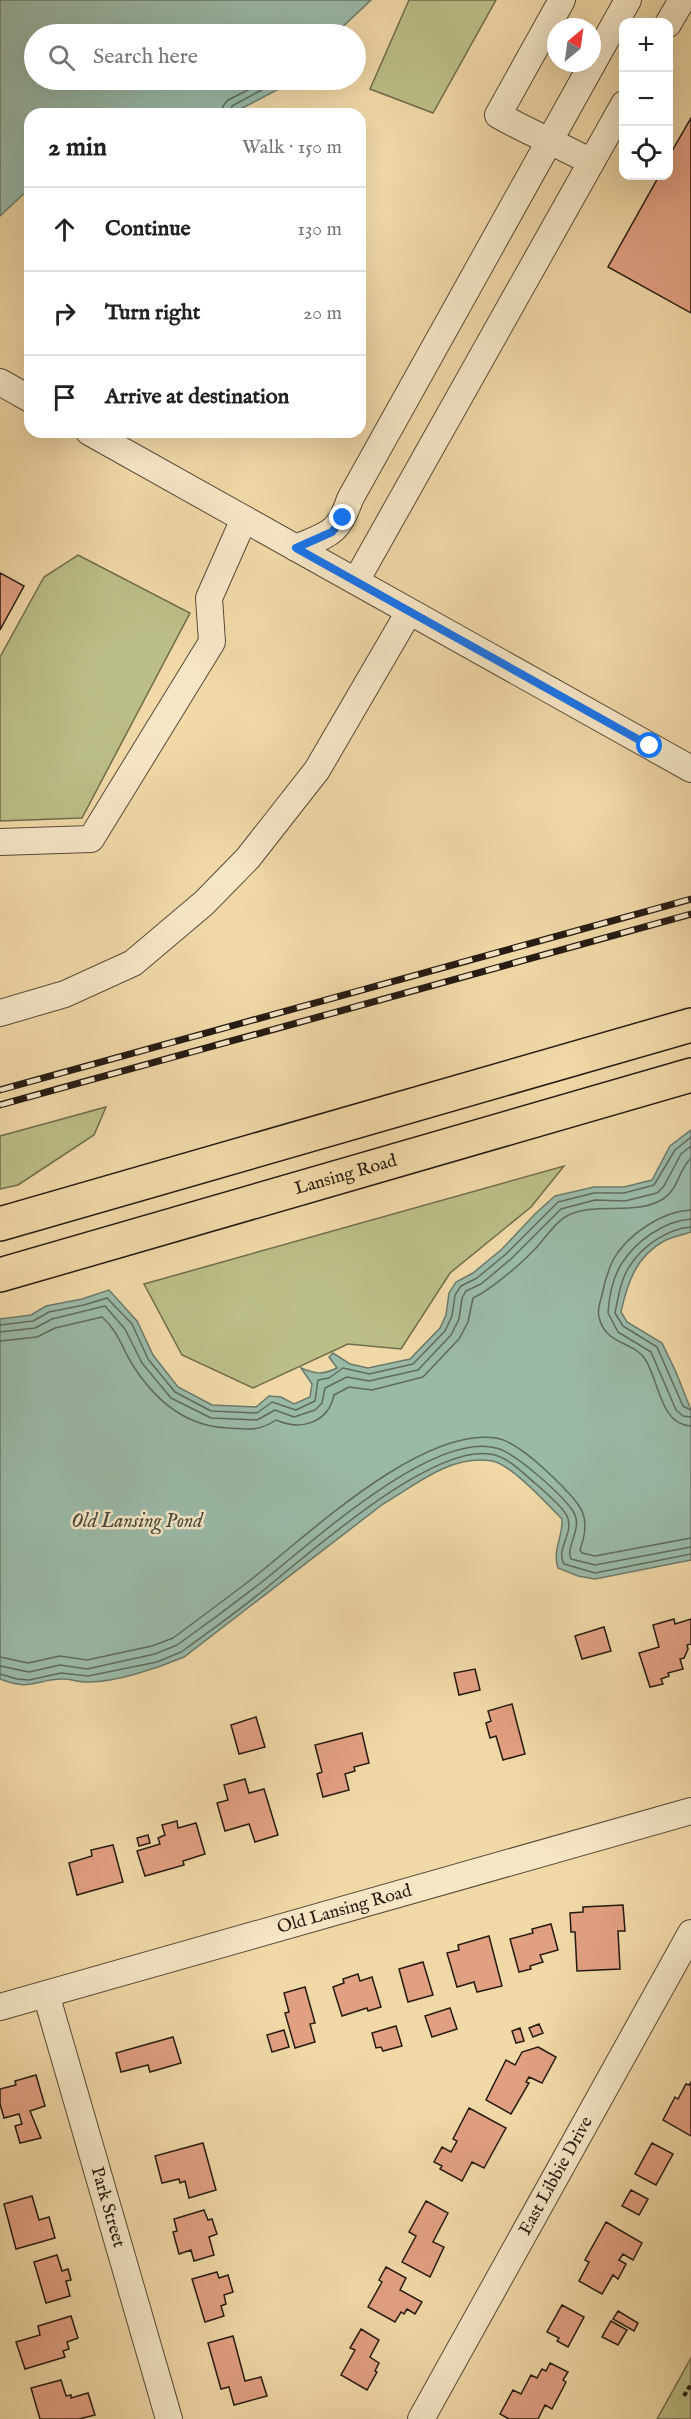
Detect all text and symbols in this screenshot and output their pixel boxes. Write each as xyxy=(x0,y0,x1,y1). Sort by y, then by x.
north arrow xyxy=(547,18,601,72)
map controls xyxy=(619,18,673,180)
button: + xyxy=(619,18,673,72)
search box xyxy=(24,24,366,90)
icon: search xyxy=(45,41,78,74)
text: Search here xyxy=(93,43,198,71)
button: − xyxy=(619,72,673,126)
button: locate xyxy=(619,126,673,180)
text: 2 min xyxy=(48,131,107,164)
text: Walk · 150 m xyxy=(242,135,342,160)
icon: ahead xyxy=(48,213,81,246)
text: Continue xyxy=(105,215,191,243)
text: 130 m xyxy=(297,217,342,242)
icon: right xyxy=(48,297,81,330)
text: Turn right xyxy=(105,299,200,327)
text: 20 m xyxy=(303,301,342,326)
icon: arrive xyxy=(48,381,81,414)
text: Arrive at destination xyxy=(105,383,289,411)
route end xyxy=(329,504,355,530)
route start xyxy=(636,732,662,758)
street label: Lansing Road xyxy=(292,1149,400,1201)
water label: Old Lansing Pond xyxy=(71,1509,204,1535)
street label: Old Lansing Road xyxy=(275,1879,415,1939)
street label: East Libbie Drive xyxy=(514,2113,598,2239)
street label: Park Street xyxy=(85,2164,130,2250)

